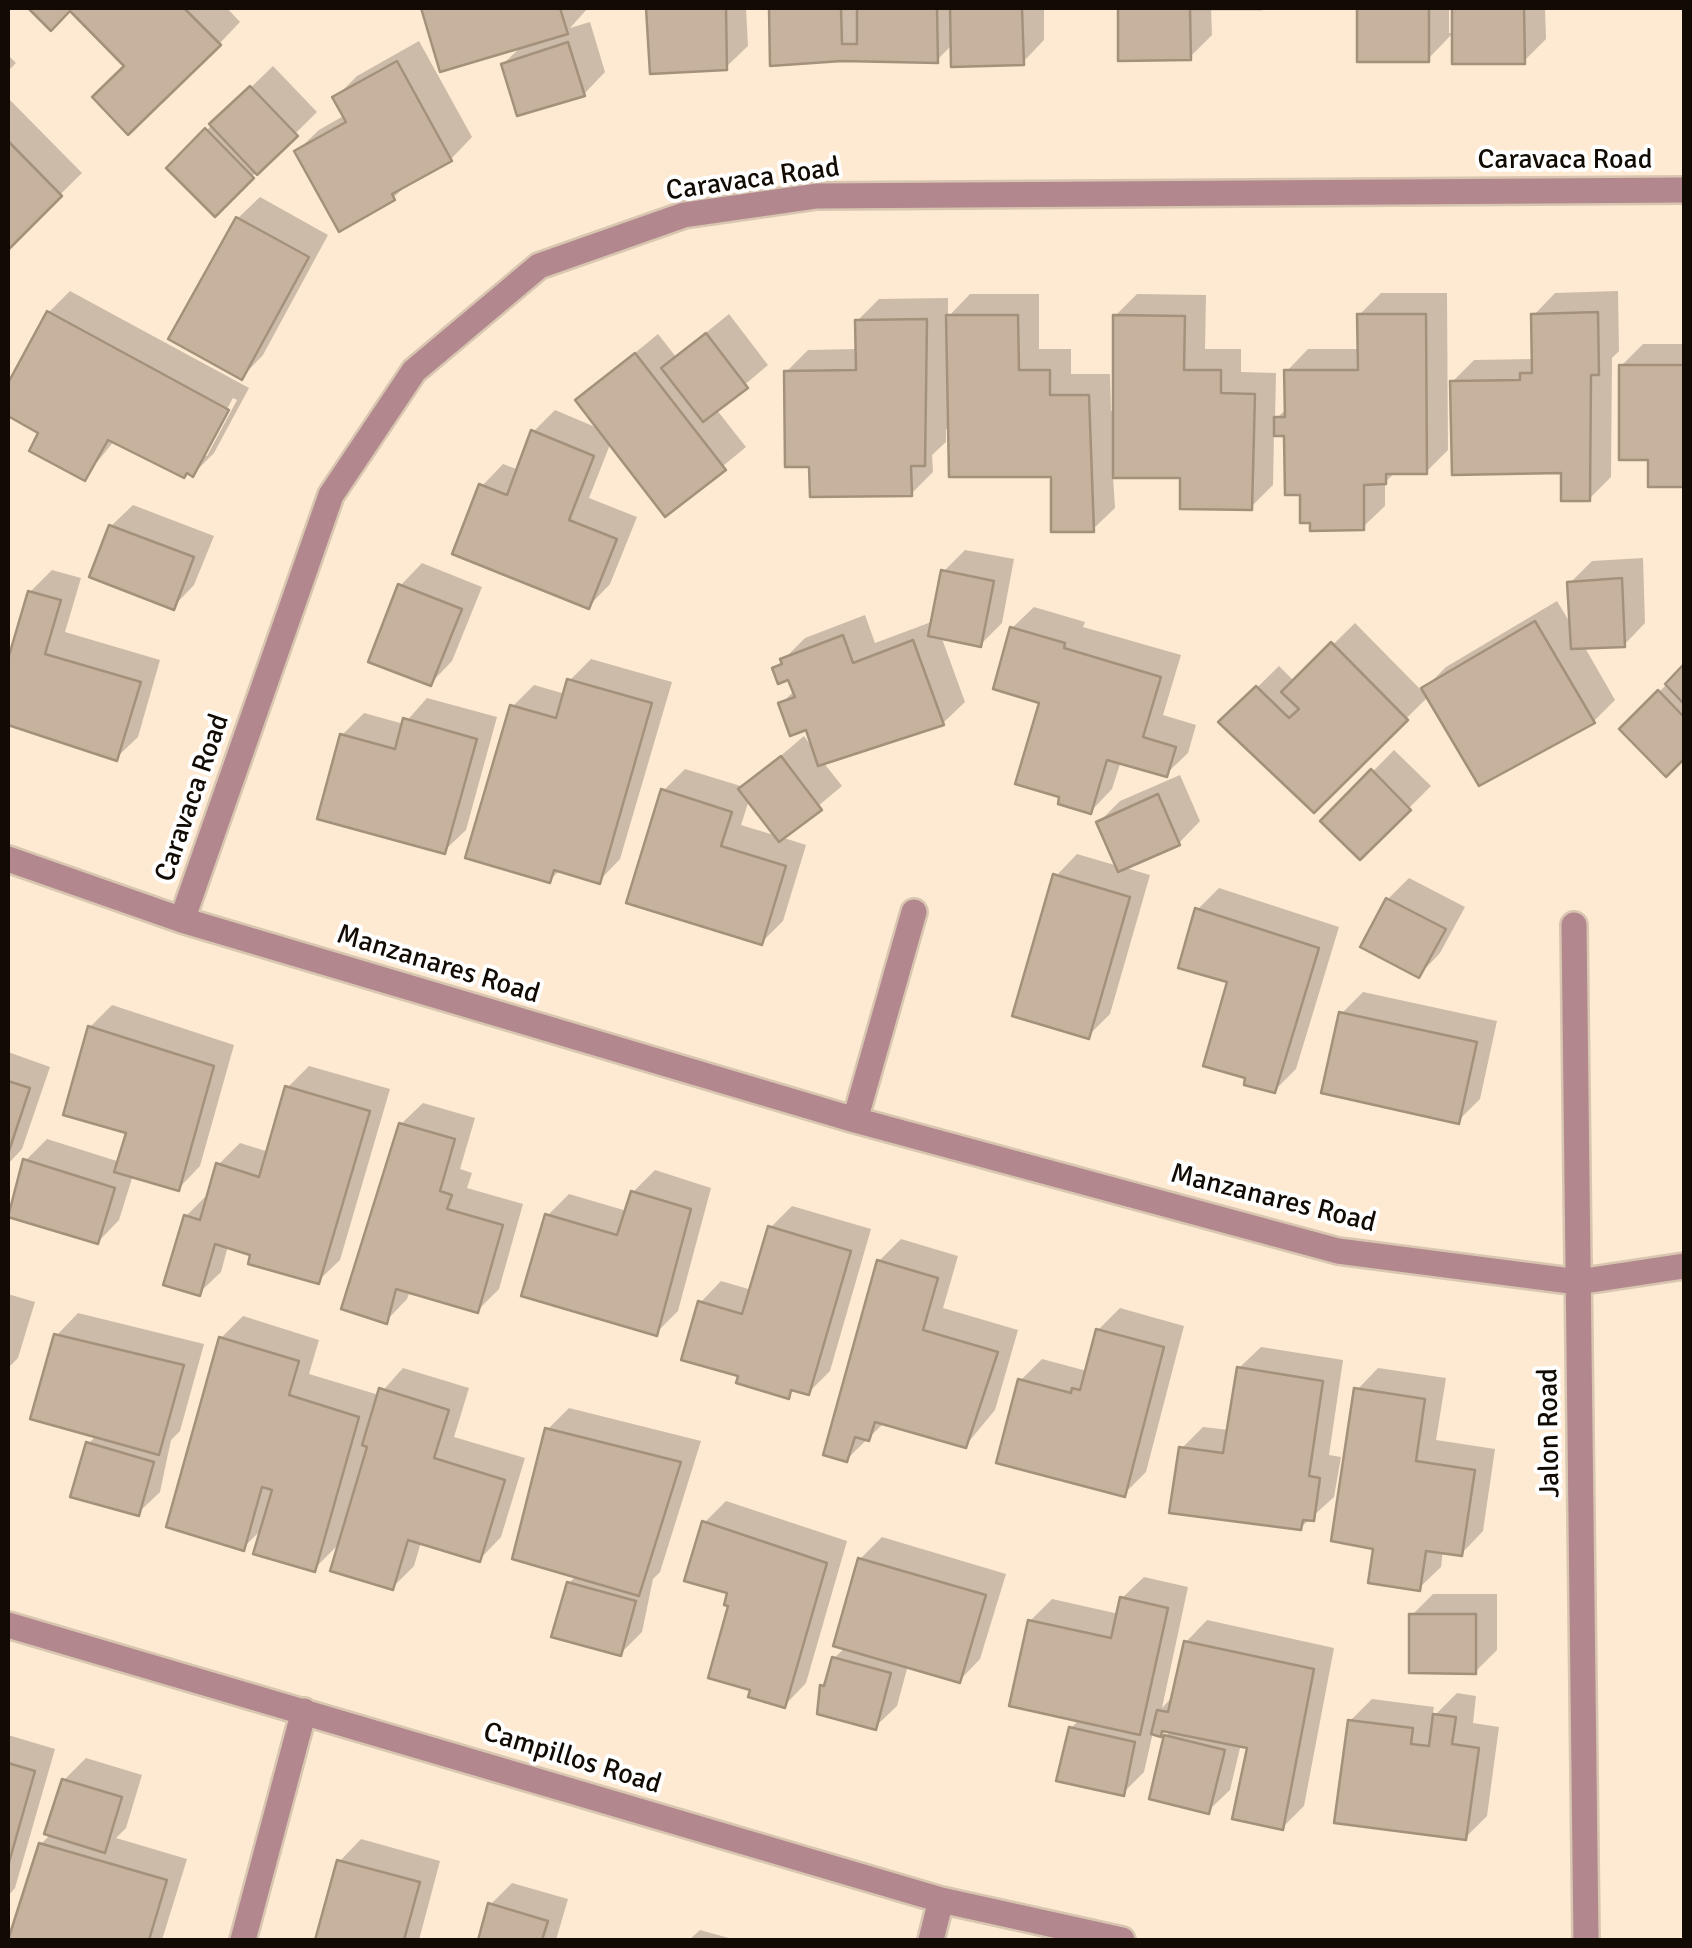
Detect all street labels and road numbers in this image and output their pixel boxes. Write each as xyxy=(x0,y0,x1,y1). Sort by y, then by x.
street label: Caravaca Road xyxy=(1477,144,1653,178)
street label: Caravaca Road xyxy=(664,151,842,209)
street label: Caravaca Road xyxy=(149,710,237,886)
street label: Manzanares Road xyxy=(332,918,544,1012)
street label: Manzanares Road xyxy=(1167,1157,1379,1241)
street label: Jalon Road xyxy=(1532,1368,1568,1498)
street label: Campillos Road xyxy=(479,1716,665,1802)

